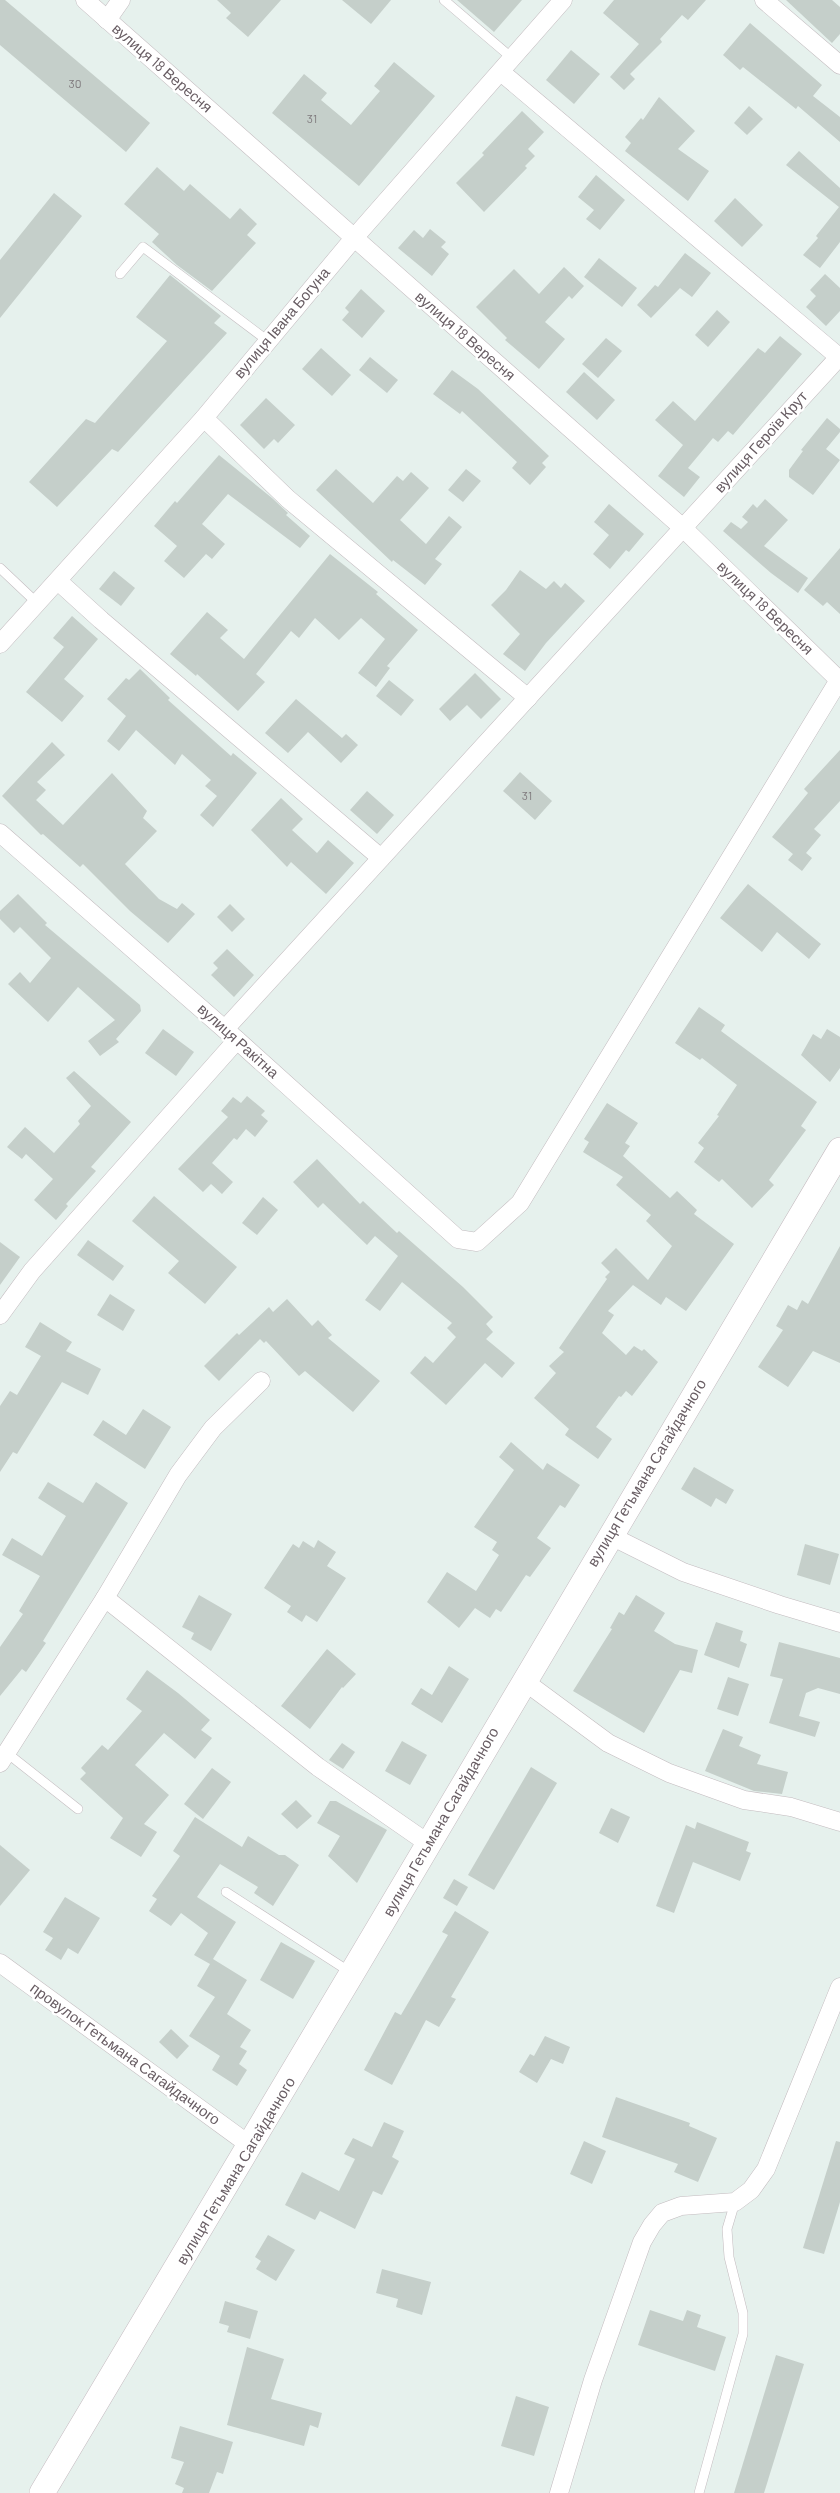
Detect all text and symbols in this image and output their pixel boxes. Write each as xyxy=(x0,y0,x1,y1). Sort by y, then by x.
street label: вулиця 18 Вересня xyxy=(109,19,216,116)
house number: 30 xyxy=(69,76,81,90)
house number: 31 xyxy=(307,111,317,125)
street label: вулиця Івана Богуна xyxy=(230,263,333,382)
street label: вулиця 18 Вересня xyxy=(412,287,519,384)
street label: вулиця Героїв Крут xyxy=(710,387,811,496)
street label: вулиця 18 Вересня xyxy=(714,557,818,658)
house number: 31 xyxy=(522,788,532,802)
street label: вулиця Ракітна xyxy=(194,999,283,1082)
street label: вулиця Гетьмана Сагайдачного xyxy=(583,1375,709,1569)
street label: вулиця Гетьмана Сагайдачного xyxy=(378,1724,502,1919)
street label: провулок Гетьмана Сагайдачного xyxy=(27,1978,224,2128)
street label: вулиця Гетьмана Сагайдачного xyxy=(172,2073,298,2267)

